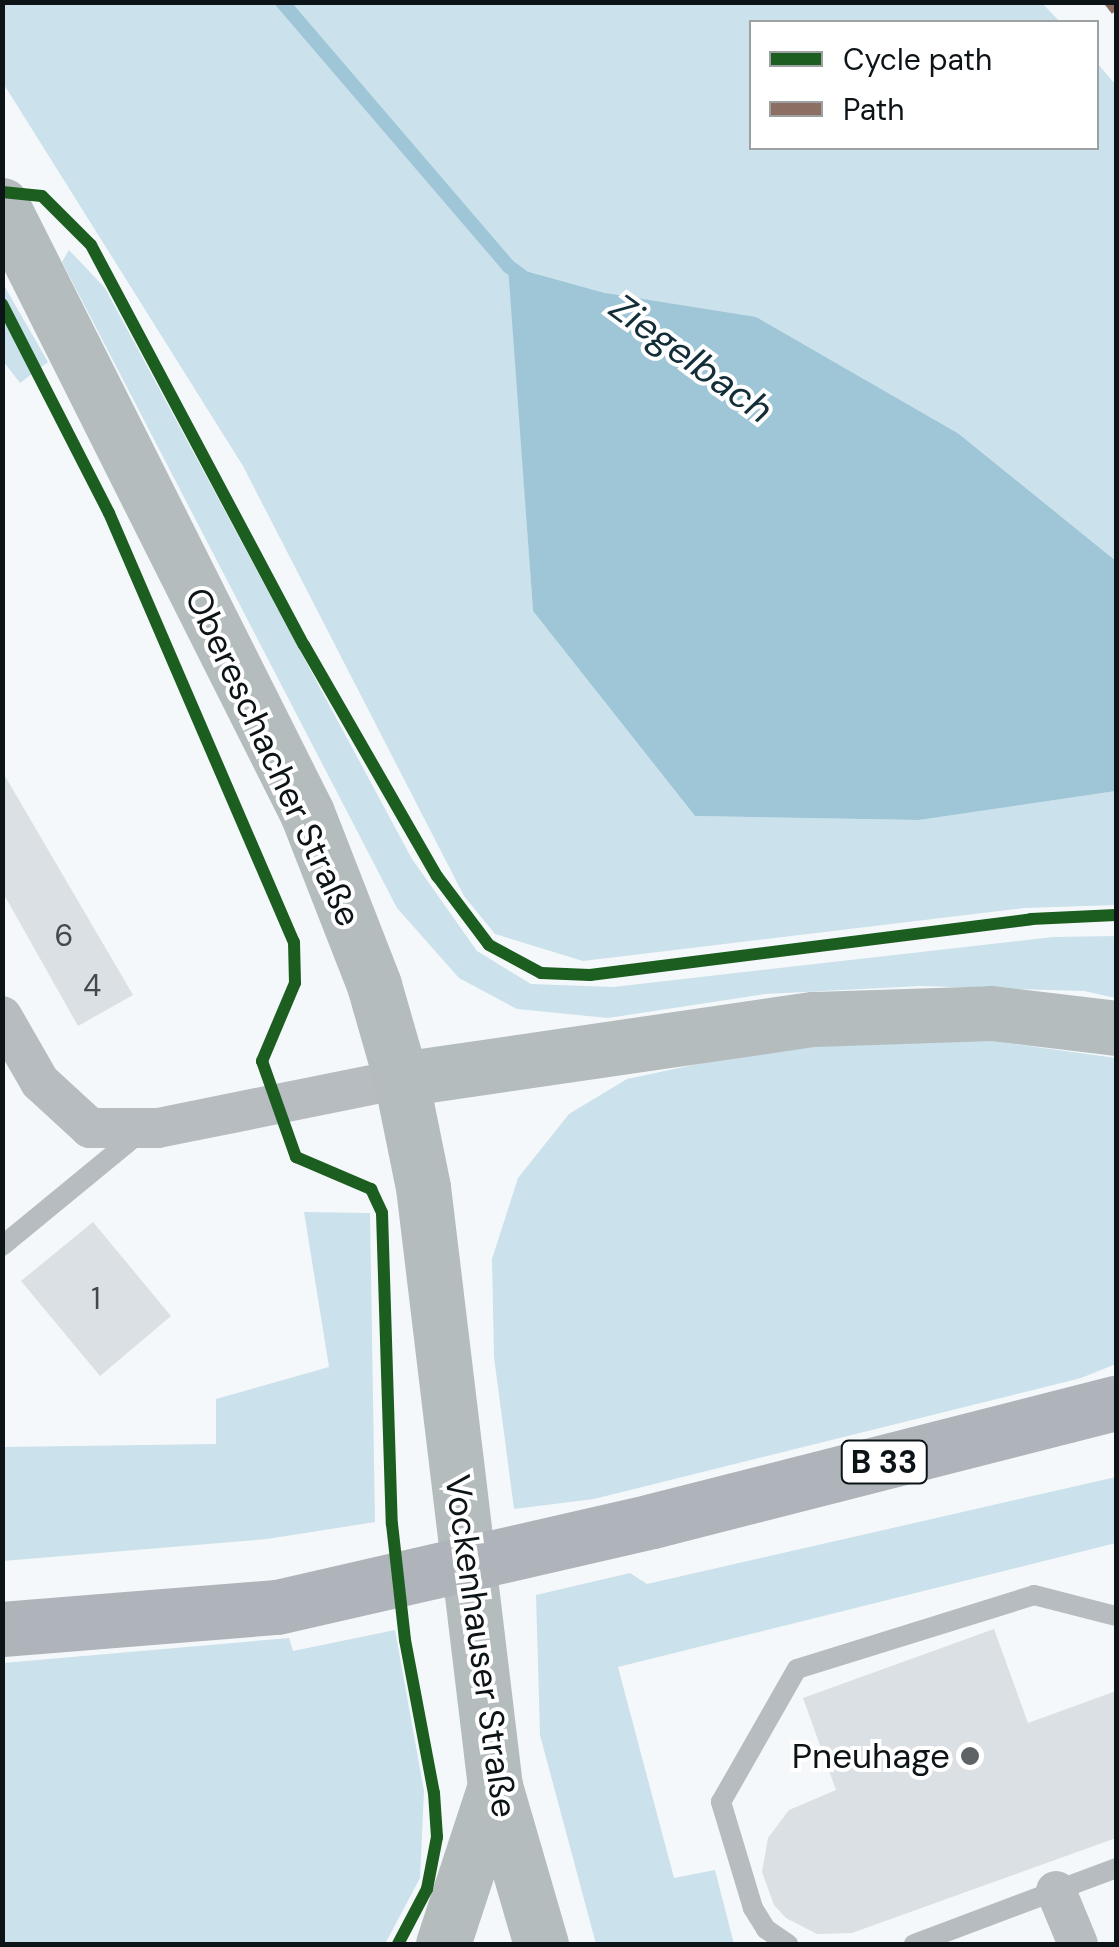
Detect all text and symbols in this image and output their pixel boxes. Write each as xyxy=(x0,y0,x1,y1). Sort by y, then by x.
legend xyxy=(749,20,1099,150)
text: Cycle path xyxy=(843,40,992,79)
text: Path xyxy=(843,90,905,129)
water label: Ziegelbach xyxy=(601,285,781,433)
street label: Obereschacher Straße xyxy=(176,581,370,933)
house number: 6 xyxy=(55,918,73,954)
house number: 4 xyxy=(83,968,101,1004)
house number: 1 xyxy=(91,1281,101,1317)
road number: B 33 xyxy=(839,1435,929,1489)
street label: Vockenhauser Straße xyxy=(436,1472,526,1820)
place label: Pneuhage xyxy=(792,1735,950,1777)
marker: Pneuhage xyxy=(959,1745,981,1767)

